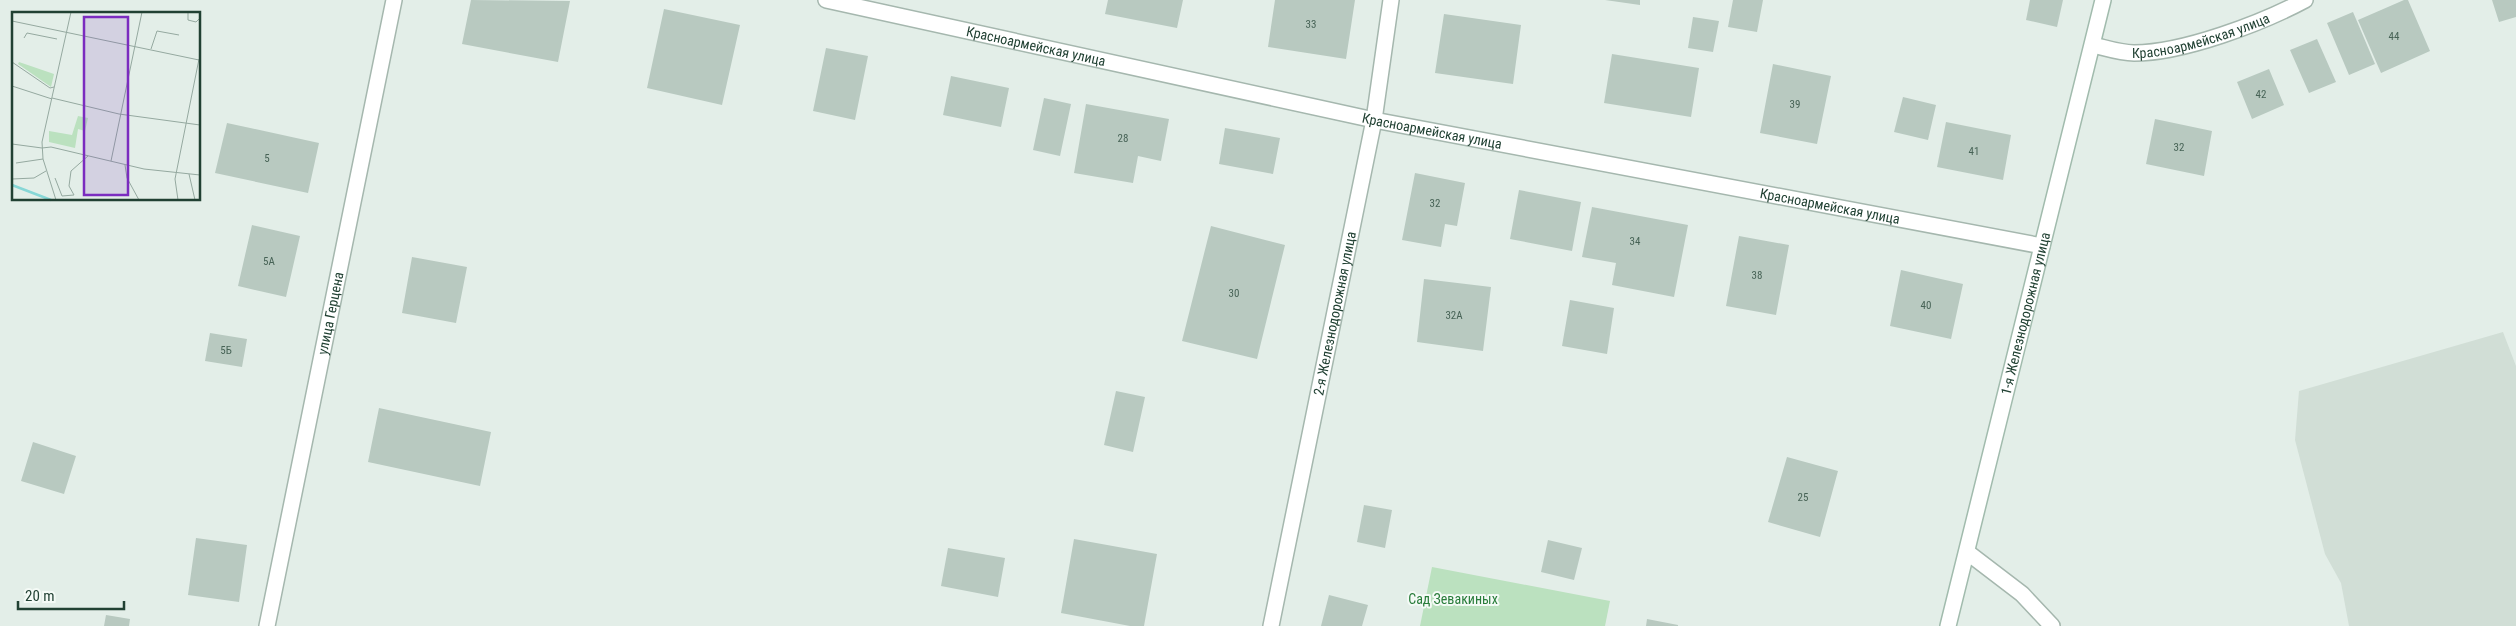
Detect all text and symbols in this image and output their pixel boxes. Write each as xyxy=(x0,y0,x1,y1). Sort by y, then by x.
street label: Красноармейская улица xyxy=(2132,10,2272,61)
inset map xyxy=(12,12,200,200)
house number: 33 xyxy=(1306,18,1316,31)
street label: Красноармейская улица xyxy=(965,23,1107,69)
house number: 44 xyxy=(2389,30,2400,43)
house number: 42 xyxy=(2256,88,2266,101)
house number: 39 xyxy=(1790,98,1800,111)
street label: Красноармейская улица xyxy=(1361,110,1503,152)
house number: 28 xyxy=(1118,132,1128,145)
house number: 32 xyxy=(2174,141,2184,154)
house number: 41 xyxy=(1969,145,1979,158)
house number: 5 xyxy=(264,152,270,165)
street label: Красноармейская улица xyxy=(1759,185,1901,227)
house number: 32 xyxy=(1430,197,1440,210)
street label: 2-я Железнодорожная улица xyxy=(1310,230,1359,397)
street label: 1-я Железнодорожная улица xyxy=(1998,231,2053,396)
house number: 34 xyxy=(1630,235,1641,248)
house number: 5А xyxy=(263,255,276,268)
house number: 38 xyxy=(1752,269,1762,282)
street label: улица Герцена xyxy=(314,271,347,356)
house number: 30 xyxy=(1229,287,1239,300)
house number: 40 xyxy=(1921,299,1931,312)
house number: 32А xyxy=(1445,309,1463,322)
house number: 5Б xyxy=(220,344,232,357)
house number: 25 xyxy=(1798,491,1808,504)
scale bar xyxy=(18,578,124,610)
text: 20 m xyxy=(25,587,55,605)
park label: Сад Зевакиных xyxy=(1408,591,1498,607)

